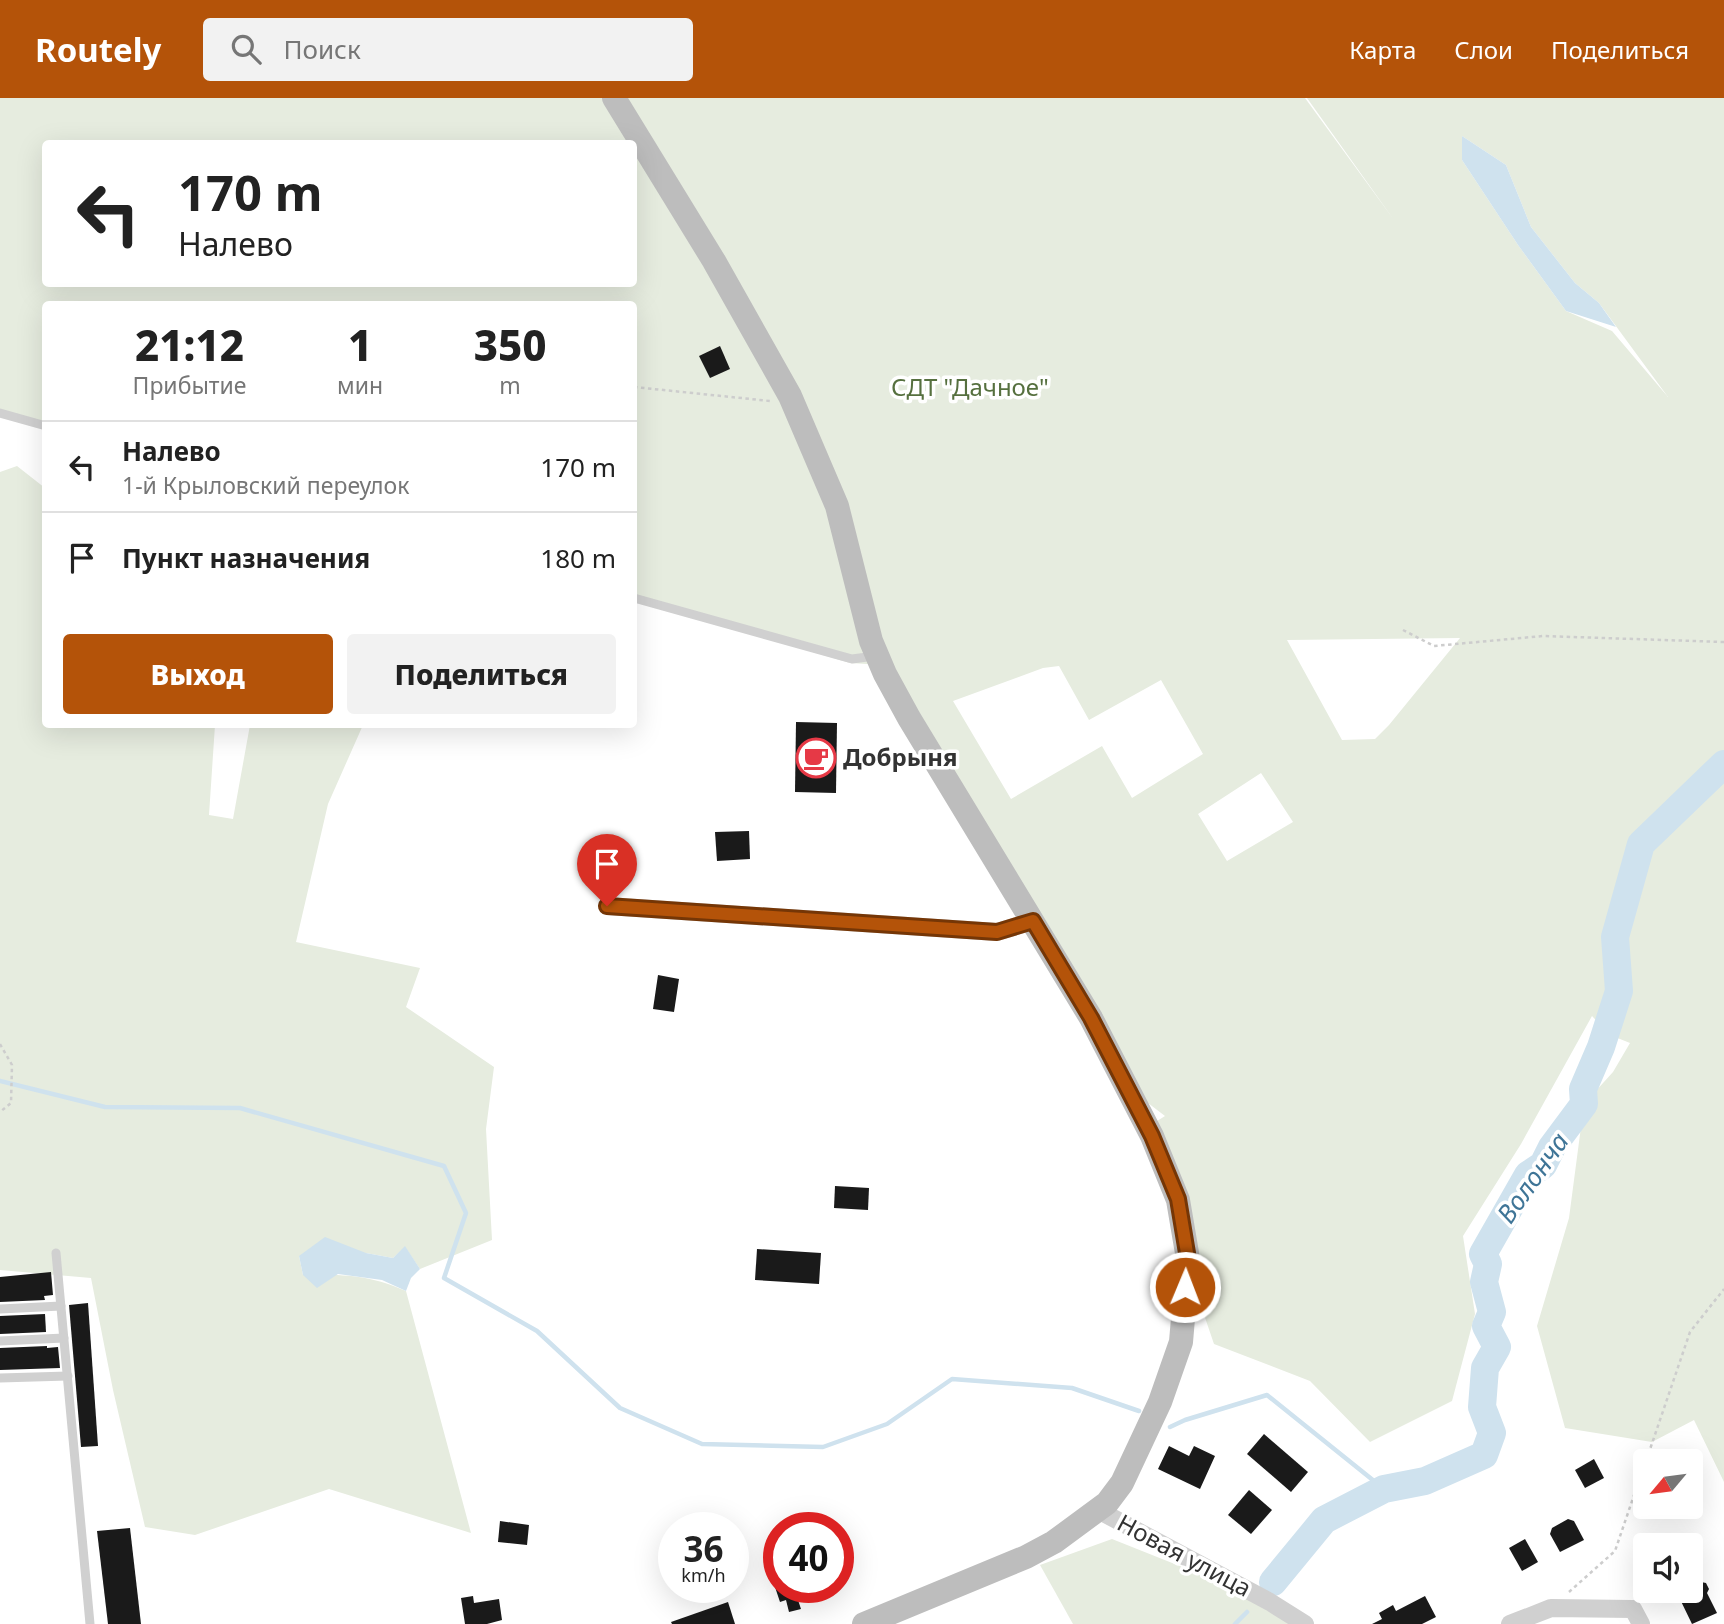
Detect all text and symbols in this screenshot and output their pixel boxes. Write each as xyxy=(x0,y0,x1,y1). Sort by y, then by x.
search box xyxy=(203,18,693,81)
text: Routely xyxy=(35,27,161,72)
icon: search xyxy=(227,30,265,68)
text: Поиск xyxy=(283,31,361,67)
text: Карта xyxy=(1349,33,1416,66)
text: Слои xyxy=(1454,33,1513,66)
text: Поделиться xyxy=(1551,33,1689,66)
text: 170 m xyxy=(178,159,323,225)
icon: left xyxy=(63,168,154,259)
text: Налево xyxy=(178,222,293,265)
text: 21:12 xyxy=(135,316,244,373)
text: 1 xyxy=(348,316,372,373)
text: 350 xyxy=(474,316,546,373)
text: Прибытие xyxy=(133,369,247,401)
text: мин xyxy=(337,369,383,401)
text: m xyxy=(499,369,521,401)
park label: СДТ "Дачное" xyxy=(891,370,1049,403)
text: Налево xyxy=(122,433,221,469)
icon: left xyxy=(63,448,101,486)
text: 170 m xyxy=(540,449,616,485)
text: 1-й Крыловский переулок xyxy=(122,469,409,501)
icon: arrive xyxy=(63,539,101,577)
text: Пункт назначения xyxy=(122,540,370,576)
text: 180 m xyxy=(540,540,616,576)
button: Выход xyxy=(63,634,333,714)
button: Поделиться xyxy=(347,634,616,714)
cafe icon: Добрыня xyxy=(795,737,837,779)
place label: Добрыня xyxy=(843,740,958,773)
pin xyxy=(577,834,637,906)
icon: arrive xyxy=(588,845,626,883)
water label: Волонча xyxy=(1488,1125,1577,1230)
position arrow xyxy=(1148,1250,1222,1324)
north arrow xyxy=(1633,1449,1703,1519)
map controls xyxy=(1633,1449,1703,1603)
street label: Новая улица xyxy=(1112,1506,1257,1604)
speed limit sign: 40 xyxy=(763,1512,854,1603)
text: 36 xyxy=(683,1525,724,1572)
button: sound xyxy=(1633,1533,1703,1603)
text: km/h xyxy=(681,1563,726,1587)

